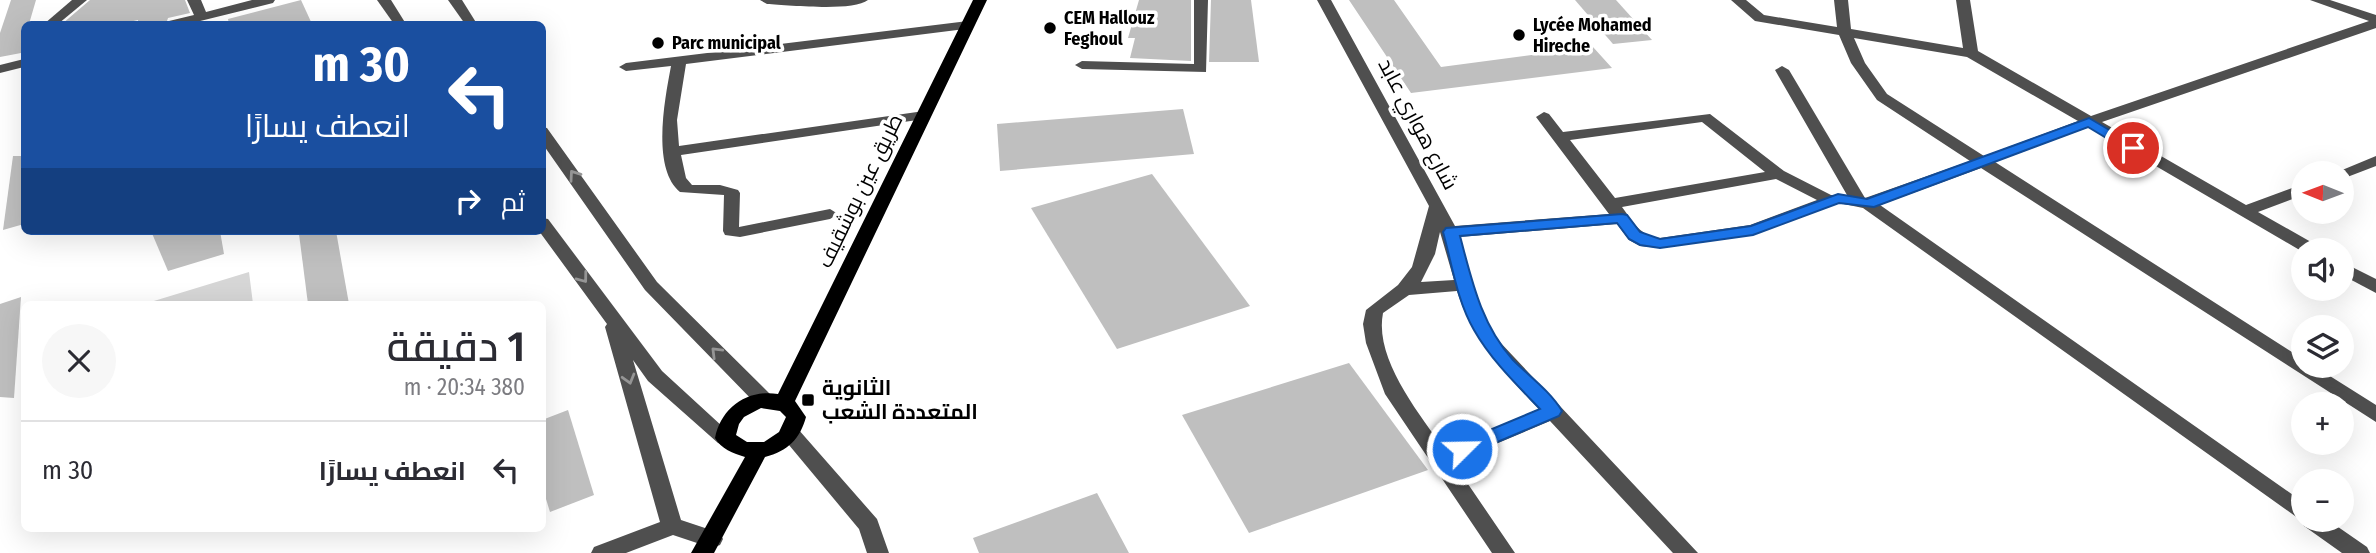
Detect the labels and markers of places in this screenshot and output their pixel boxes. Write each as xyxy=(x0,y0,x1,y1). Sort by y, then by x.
place label: CEM Hallouz Feghoul xyxy=(1064,7,1155,50)
place label: Lycée Mohamed Hireche xyxy=(1533,14,1652,57)
marker: CEM Hallouz Feghoul xyxy=(1042,20,1058,36)
marker: Lycée Mohamed Hireche xyxy=(1511,27,1527,43)
place label: Parc municipal xyxy=(672,32,781,54)
marker: Parc municipal xyxy=(650,35,666,51)
pin xyxy=(2103,118,2163,178)
place label: الثانوية المتعددة الشعب xyxy=(822,375,978,425)
marker: الثانوية المتعددة الشعب xyxy=(800,392,816,408)

